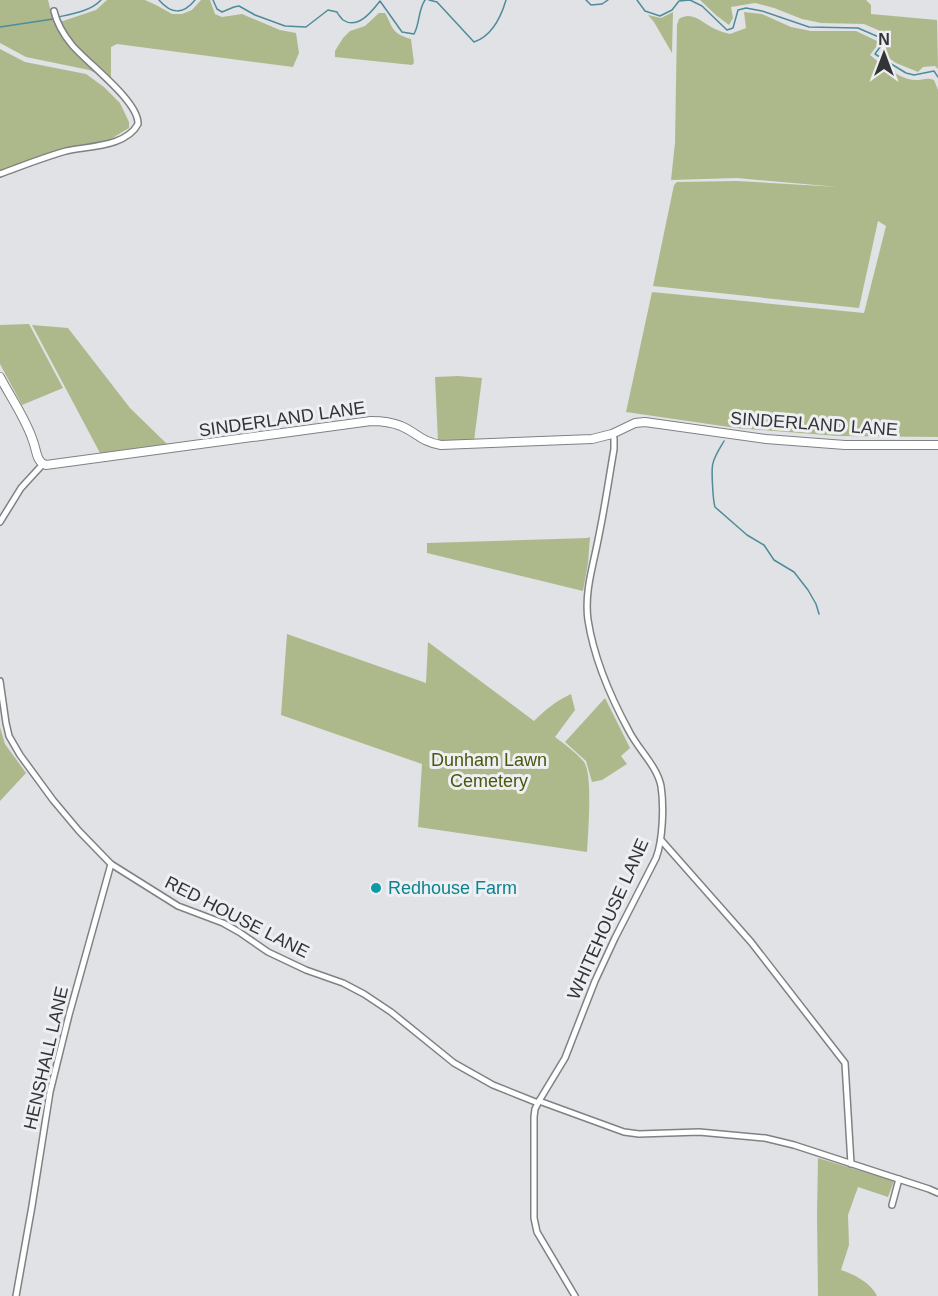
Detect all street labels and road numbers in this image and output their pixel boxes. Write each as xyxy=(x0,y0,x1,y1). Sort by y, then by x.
street label: SINDERLAND LANE xyxy=(197,397,367,441)
street label: SINDERLAND LANE xyxy=(729,408,899,440)
street label: WHITEHOUSE LANE xyxy=(563,835,653,1003)
street label: RED HOUSE LANE xyxy=(162,872,312,962)
street label: HENSHALL LANE xyxy=(20,984,72,1132)

